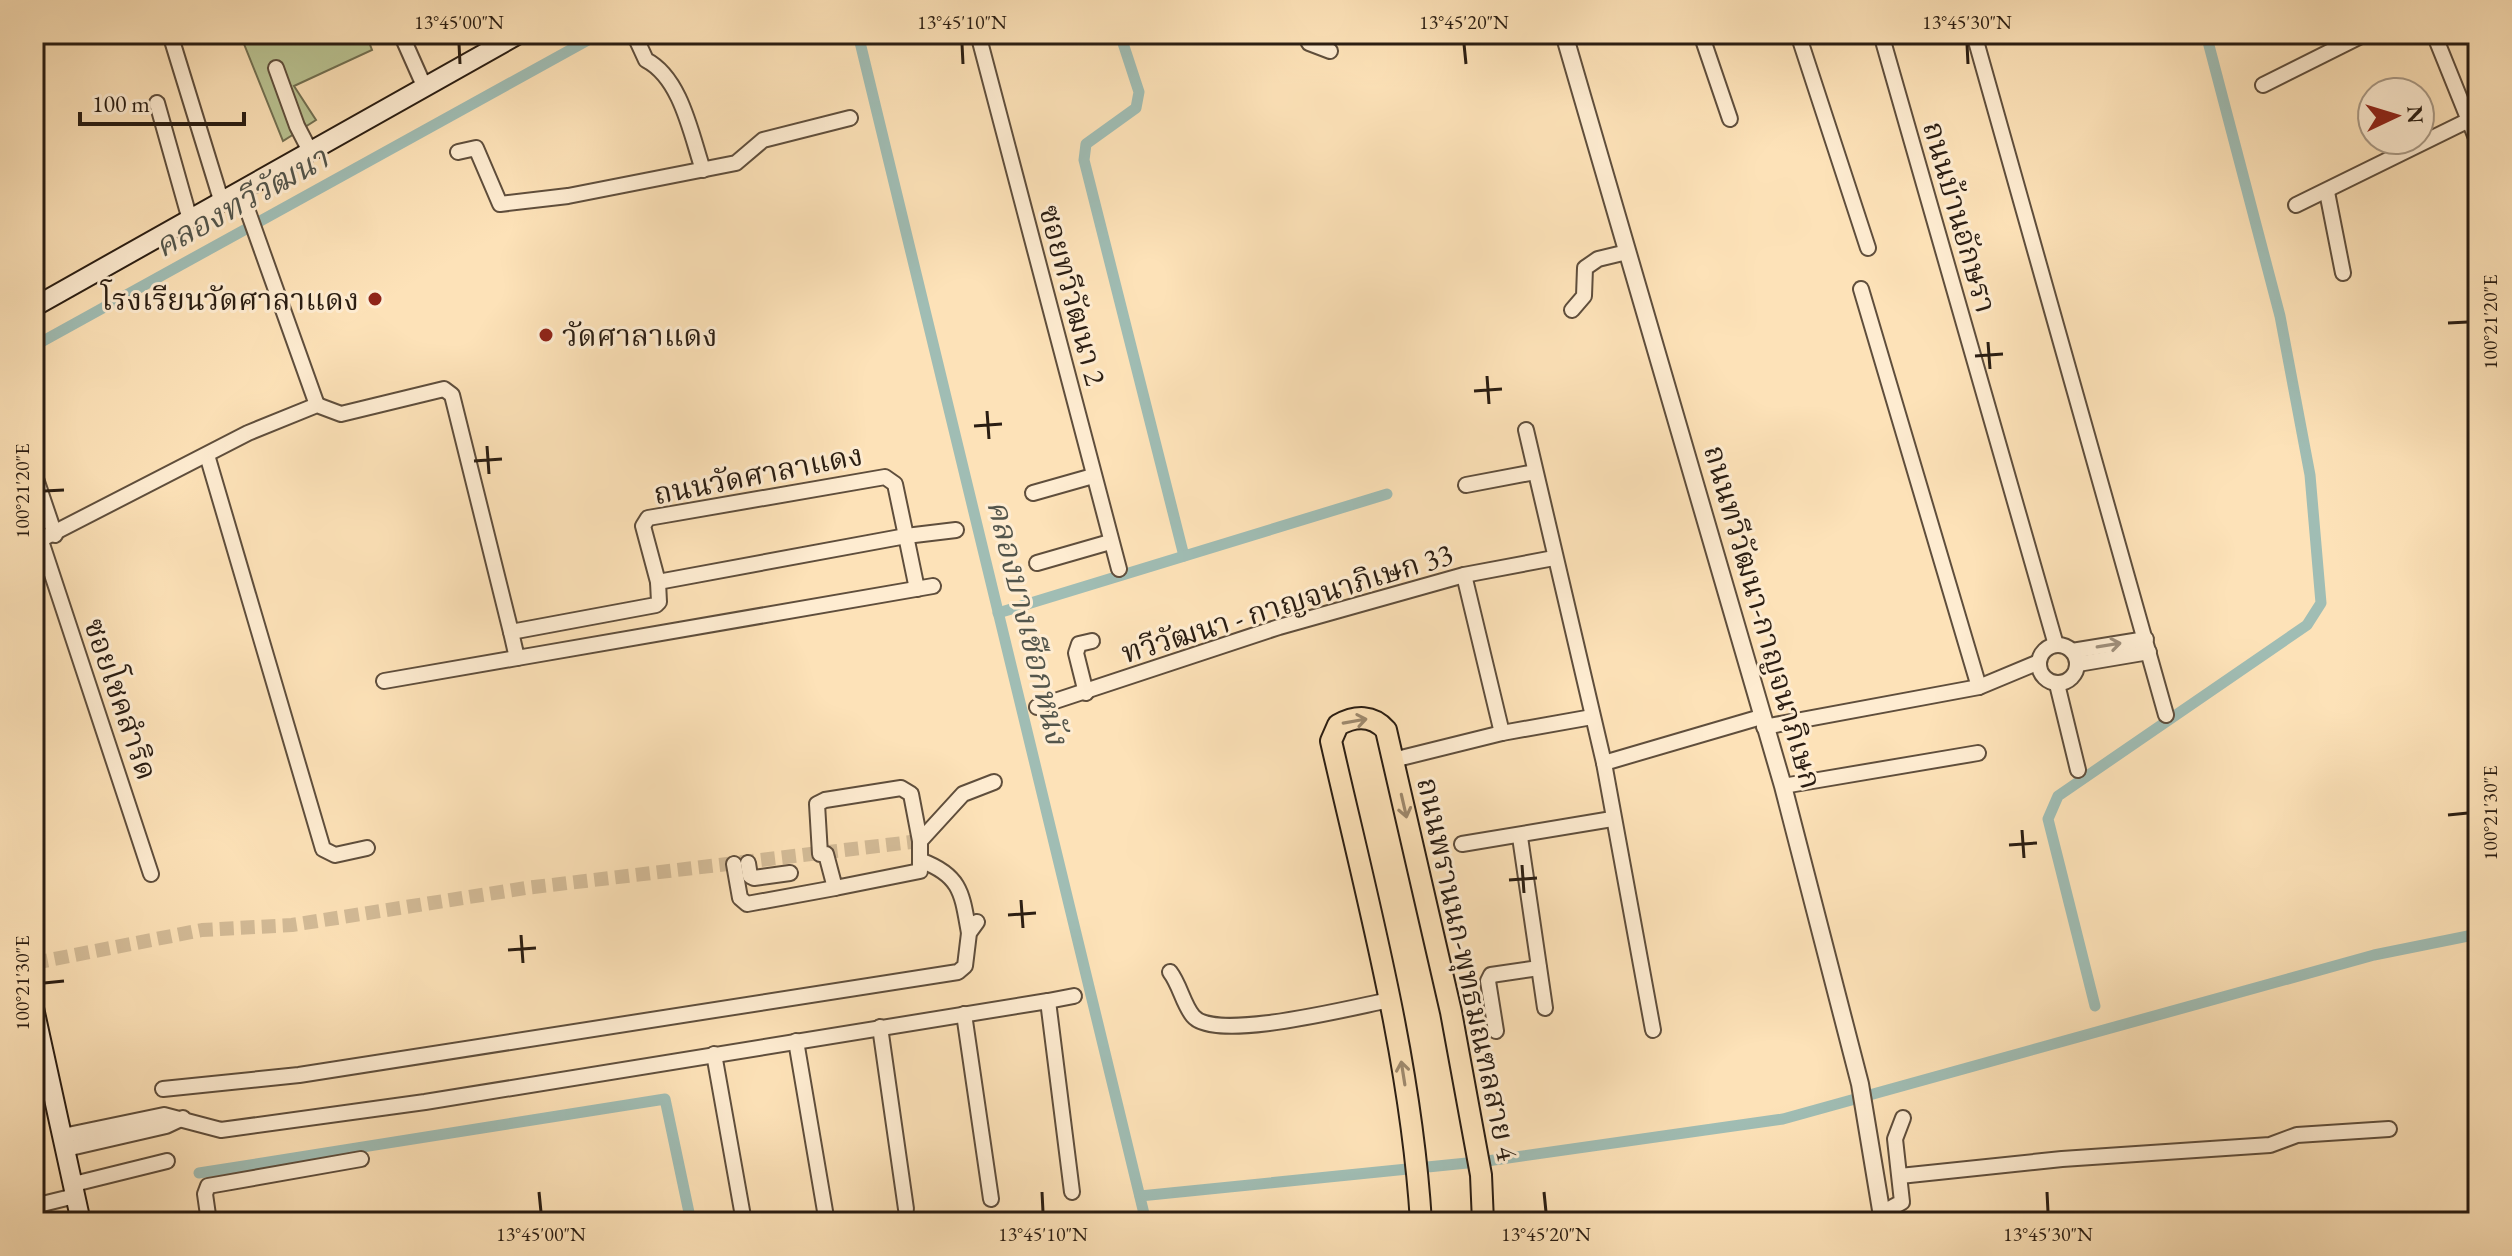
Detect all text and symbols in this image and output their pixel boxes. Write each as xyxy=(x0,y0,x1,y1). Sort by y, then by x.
text: 13°45'00"N xyxy=(414,9,504,35)
text: 13°45'10"N xyxy=(917,9,1007,35)
text: 13°45'20"N xyxy=(1419,9,1509,35)
text: 13°45'30"N xyxy=(1922,9,2012,35)
scale bar xyxy=(80,76,244,126)
north arrow xyxy=(2356,76,2436,156)
text: 100 m xyxy=(92,88,150,119)
text: N xyxy=(2400,105,2431,125)
street label: ถนนบ้านอักษรา xyxy=(1914,117,2006,317)
water label: คลองทวีวัฒนา xyxy=(147,136,337,267)
street label: ซอยทวีวัฒนา 2 xyxy=(1030,200,1116,390)
text: 100°21'20"E xyxy=(2477,275,2503,369)
place label: โรงเรียนวัดศาลาแดง xyxy=(100,279,359,319)
marker: โรงเรียนวัดศาลาแดง xyxy=(366,290,384,308)
place label: วัดศาลาแดง xyxy=(562,316,717,355)
marker: วัดศาลาแดง xyxy=(537,326,555,344)
street label: ถนนวัดศาลาแดง xyxy=(650,435,866,513)
street label: ถนนทวีวัฒนา-กาญจนาภิเษก xyxy=(1695,441,1831,793)
text: 100°21'20"E xyxy=(9,444,35,538)
water label: คลองบางเชือกหนัง xyxy=(977,495,1079,750)
street label: ทวีวัฒนา - กาญจนาภิเษก 33 xyxy=(1116,534,1458,672)
street label: ซอยโชคสำริด xyxy=(75,613,168,785)
one-way arrow xyxy=(2096,636,2121,651)
one-way arrow xyxy=(1342,712,1367,727)
text: 100°21'30"E xyxy=(2477,766,2503,860)
street label: ถนนพรานนก-พุทธมณฑลสาย 4 xyxy=(1408,774,1528,1165)
one-way arrow xyxy=(1397,792,1412,818)
text: 100°21'30"E xyxy=(9,936,35,1030)
one-way arrow xyxy=(1395,1061,1410,1086)
text: 13°45'00"N xyxy=(496,1221,586,1247)
text: 13°45'10"N xyxy=(998,1221,1088,1247)
text: 13°45'20"N xyxy=(1501,1221,1591,1247)
text: 13°45'30"N xyxy=(2003,1221,2093,1247)

